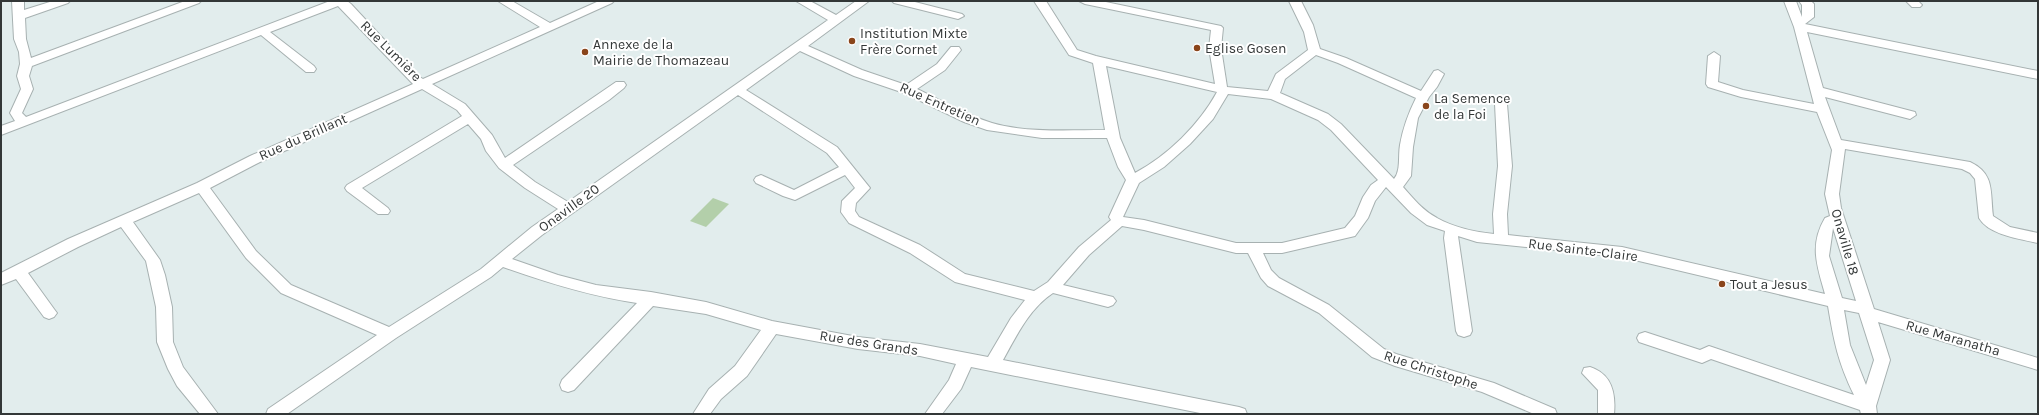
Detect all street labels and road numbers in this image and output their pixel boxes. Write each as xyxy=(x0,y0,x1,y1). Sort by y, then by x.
street label: Rue Lumière xyxy=(357,17,425,85)
street label: Rue Entretien xyxy=(897,79,983,129)
street label: Rue du Brillant xyxy=(256,110,350,164)
street label: Onaville 20 xyxy=(535,180,603,236)
street label: Onaville 18 xyxy=(1827,207,1863,277)
street label: Rue Sainte-Claire xyxy=(1527,235,1639,265)
street label: Rue Maranatha xyxy=(1904,316,2002,360)
street label: Rue des Grands xyxy=(818,327,920,359)
street label: Rue Christophe xyxy=(1382,347,1480,393)

